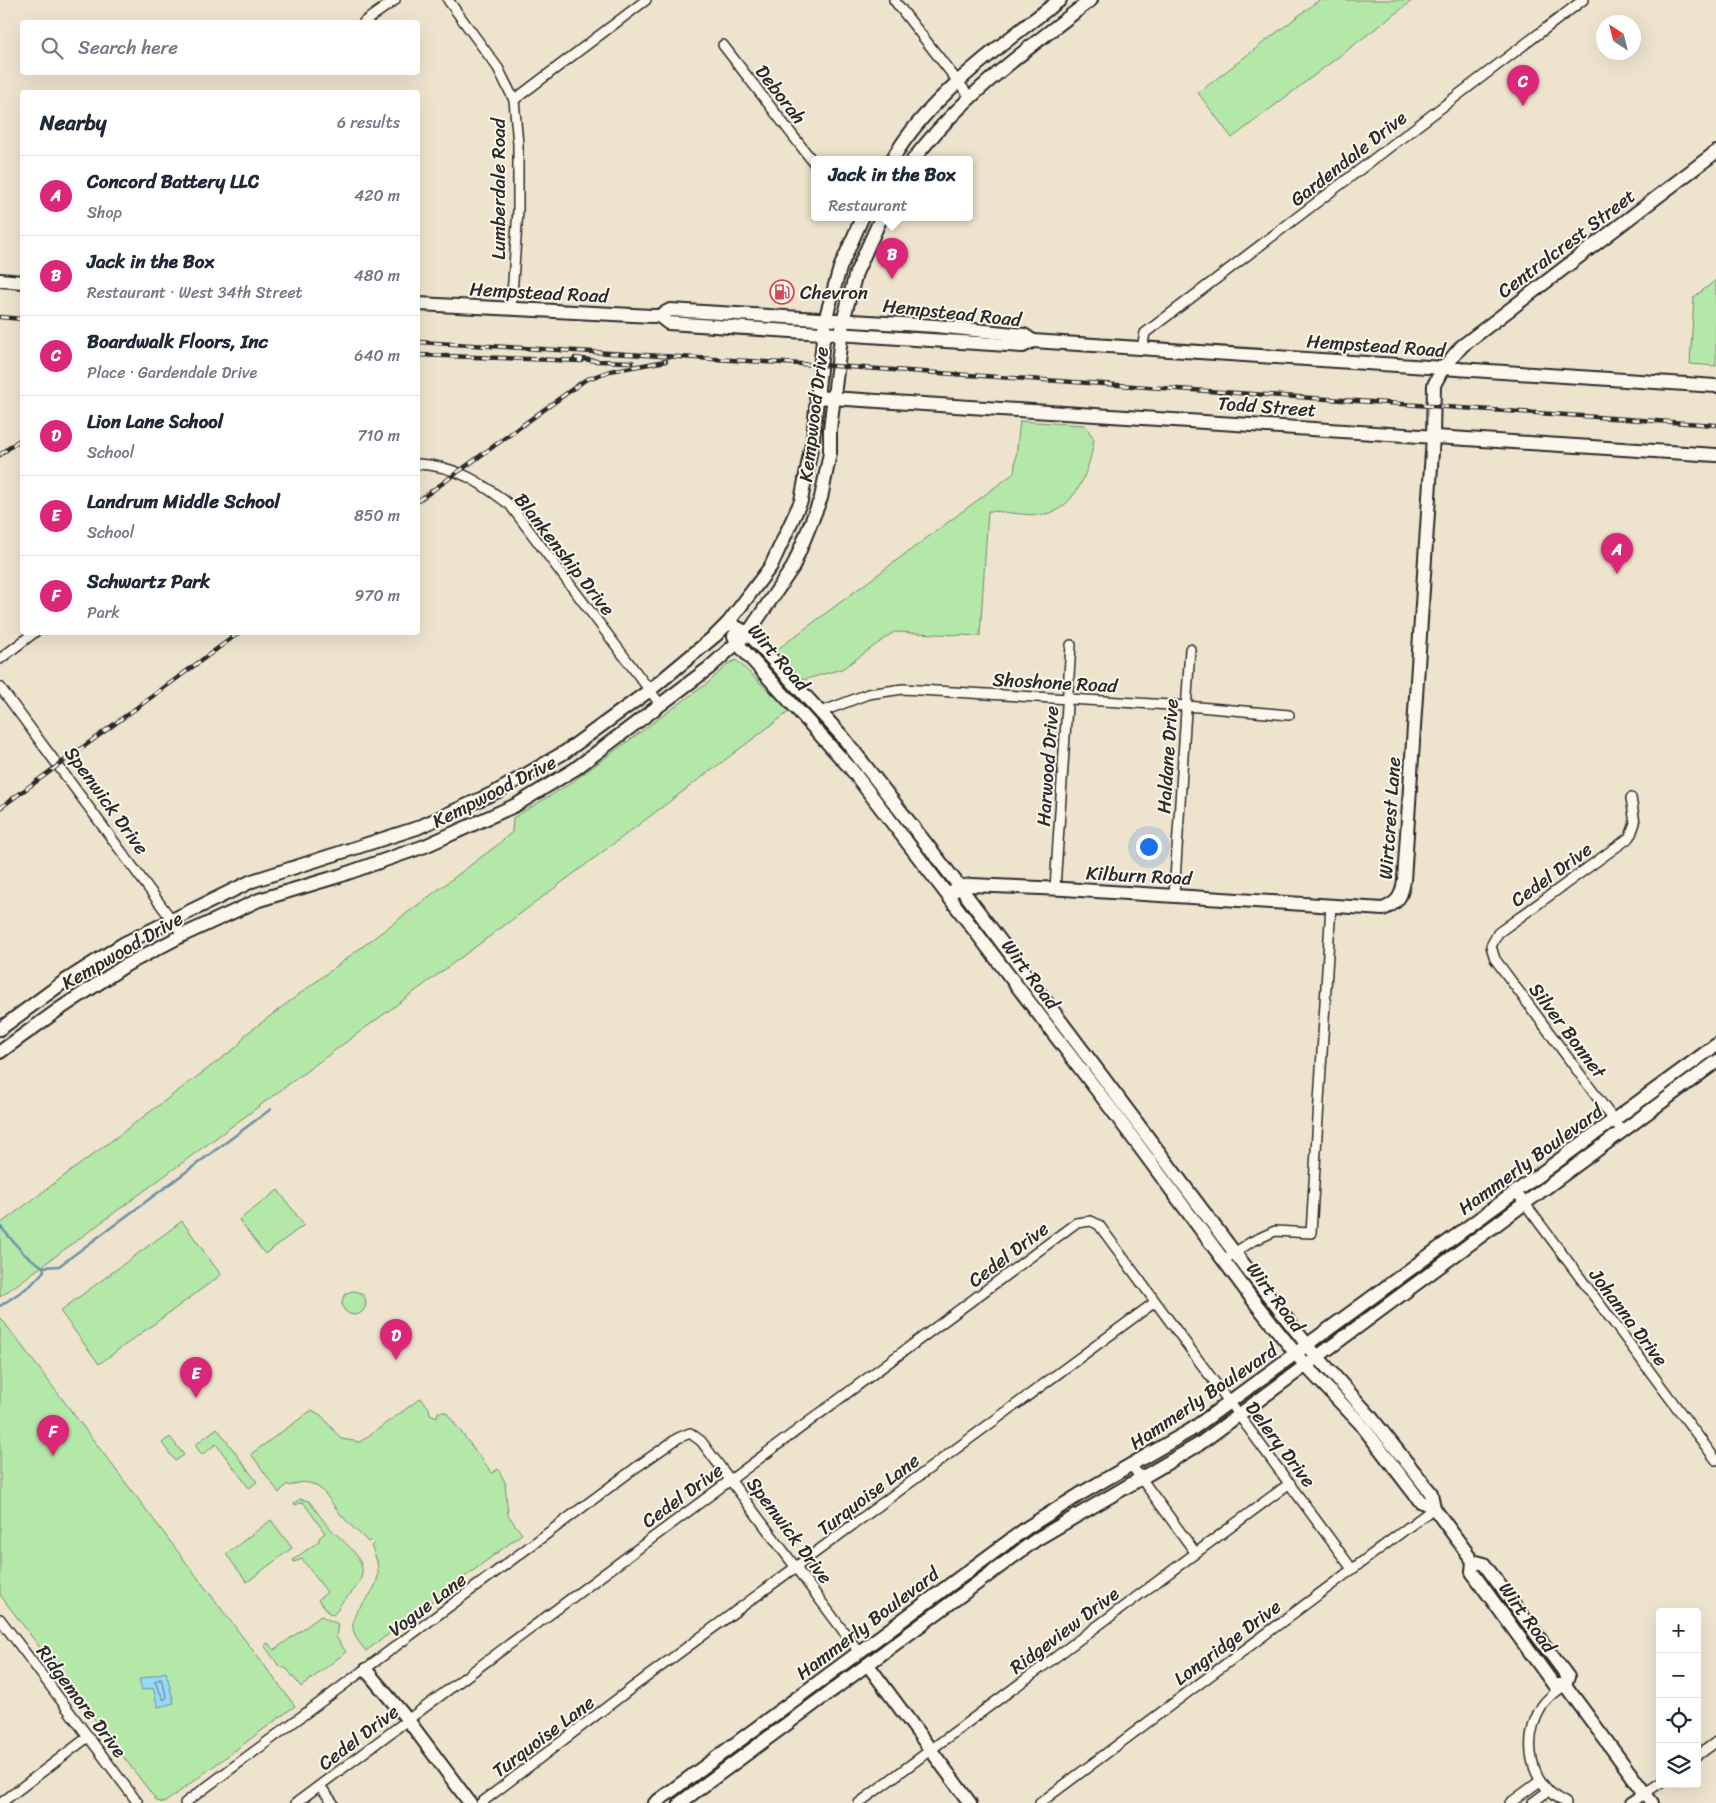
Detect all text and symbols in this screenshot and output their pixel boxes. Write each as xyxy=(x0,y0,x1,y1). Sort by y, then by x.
north arrow xyxy=(1596,15,1641,60)
search box xyxy=(20,20,420,75)
text: Search here xyxy=(78,31,178,64)
icon: search xyxy=(38,34,66,62)
street label: Deborah xyxy=(747,57,815,131)
pin: C xyxy=(1507,65,1539,106)
street label: Gardendale Drive xyxy=(1282,102,1414,215)
text: Nearby xyxy=(40,104,106,142)
text: 6 results xyxy=(337,108,400,137)
street label: Lumberdale Road xyxy=(482,116,515,260)
popup xyxy=(811,156,973,221)
text: Jack in the Box xyxy=(828,158,956,191)
text: Concord Battery LLC xyxy=(87,165,259,198)
street label: Centralcrest Street xyxy=(1490,180,1643,307)
text: A xyxy=(51,181,61,210)
text: 420 m xyxy=(354,181,400,210)
text: Restaurant xyxy=(828,191,908,220)
text: Shop xyxy=(87,198,122,227)
pin: B xyxy=(876,238,908,279)
text: Jack in the Box xyxy=(87,245,214,278)
text: B xyxy=(51,261,61,290)
text: 480 m xyxy=(354,261,400,290)
street label: Hempstead Road xyxy=(469,272,611,313)
place label: Chevron xyxy=(800,276,868,309)
text: Restaurant · West 34th Street xyxy=(87,278,303,307)
fuel station icon: Chevron xyxy=(769,279,795,305)
street label: Hempstead Road xyxy=(881,289,1025,336)
street label: Hempstead Road xyxy=(1306,324,1448,367)
text: Boardwalk Floors, Inc xyxy=(87,325,268,358)
text: C xyxy=(51,341,61,370)
text: 640 m xyxy=(354,341,400,370)
street label: Kempwood Drive xyxy=(789,344,838,484)
text: Place · Gardendale Drive xyxy=(87,358,257,387)
street label: Todd Street xyxy=(1217,387,1317,426)
text: Lion Lane School xyxy=(87,405,223,438)
text: D xyxy=(51,421,61,450)
text: 710 m xyxy=(357,421,400,450)
text: School xyxy=(87,438,134,467)
text: Landrum Middle School xyxy=(87,485,280,518)
street label: Blankenship Drive xyxy=(506,485,624,623)
text: E xyxy=(52,501,60,530)
text: 850 m xyxy=(354,501,400,530)
text: School xyxy=(87,518,134,547)
pin: A xyxy=(1601,533,1633,574)
text: Schwartz Park xyxy=(87,565,210,598)
text: F xyxy=(52,581,60,610)
text: 970 m xyxy=(354,581,400,610)
text: Park xyxy=(87,598,120,627)
street label: Wirt Road xyxy=(739,616,819,700)
street label: Shoshone Road xyxy=(992,663,1119,702)
street label: Haldane Drive xyxy=(1147,697,1188,815)
street label: Harwood Drive xyxy=(1027,704,1068,827)
street label: Spenwick Drive xyxy=(56,739,158,862)
street label: Kempwood Drive xyxy=(426,746,563,837)
street label: Wirtcrest Lane xyxy=(1369,755,1410,880)
street label: Cedel Drive xyxy=(1503,833,1600,916)
your location xyxy=(1136,834,1162,860)
street label: Kilburn Road xyxy=(1085,856,1194,895)
street label: Kempwood Drive xyxy=(55,902,190,999)
street label: Wirt Road xyxy=(993,932,1070,1018)
street label: Silver Bonnet xyxy=(1520,975,1616,1087)
street label: Hammerly Boulevard xyxy=(1451,1094,1612,1224)
street label: Cedel Drive xyxy=(961,1213,1056,1296)
street label: Wirt Road xyxy=(1238,1255,1315,1341)
street label: Johanna Drive xyxy=(1580,1260,1677,1374)
pin: D xyxy=(380,1319,412,1360)
street label: Hammerly Boulevard xyxy=(1122,1333,1286,1458)
pin: E xyxy=(180,1357,212,1398)
street label: Delery Drive xyxy=(1237,1394,1325,1495)
pin: F xyxy=(37,1415,69,1456)
street label: Turquoise Lane xyxy=(810,1444,927,1544)
street label: Cedel Drive xyxy=(634,1454,731,1537)
street label: Spenwick Drive xyxy=(738,1469,841,1591)
street label: Hammerly Boulevard xyxy=(788,1557,948,1689)
street label: Vogue Lane xyxy=(381,1564,474,1645)
street label: Wirt Road xyxy=(1490,1575,1566,1662)
street label: Ridgeview Drive xyxy=(1002,1578,1126,1683)
street label: Longridge Drive xyxy=(1166,1591,1289,1694)
map controls xyxy=(1656,1608,1701,1788)
button: + xyxy=(1656,1608,1701,1653)
street label: Ridgemore Drive xyxy=(28,1637,135,1765)
button: − xyxy=(1656,1653,1701,1698)
street label: Turquoise Lane xyxy=(485,1686,602,1786)
street label: Cedel Drive xyxy=(311,1696,406,1779)
button: locate xyxy=(1656,1698,1701,1743)
button: layers xyxy=(1656,1743,1701,1788)

